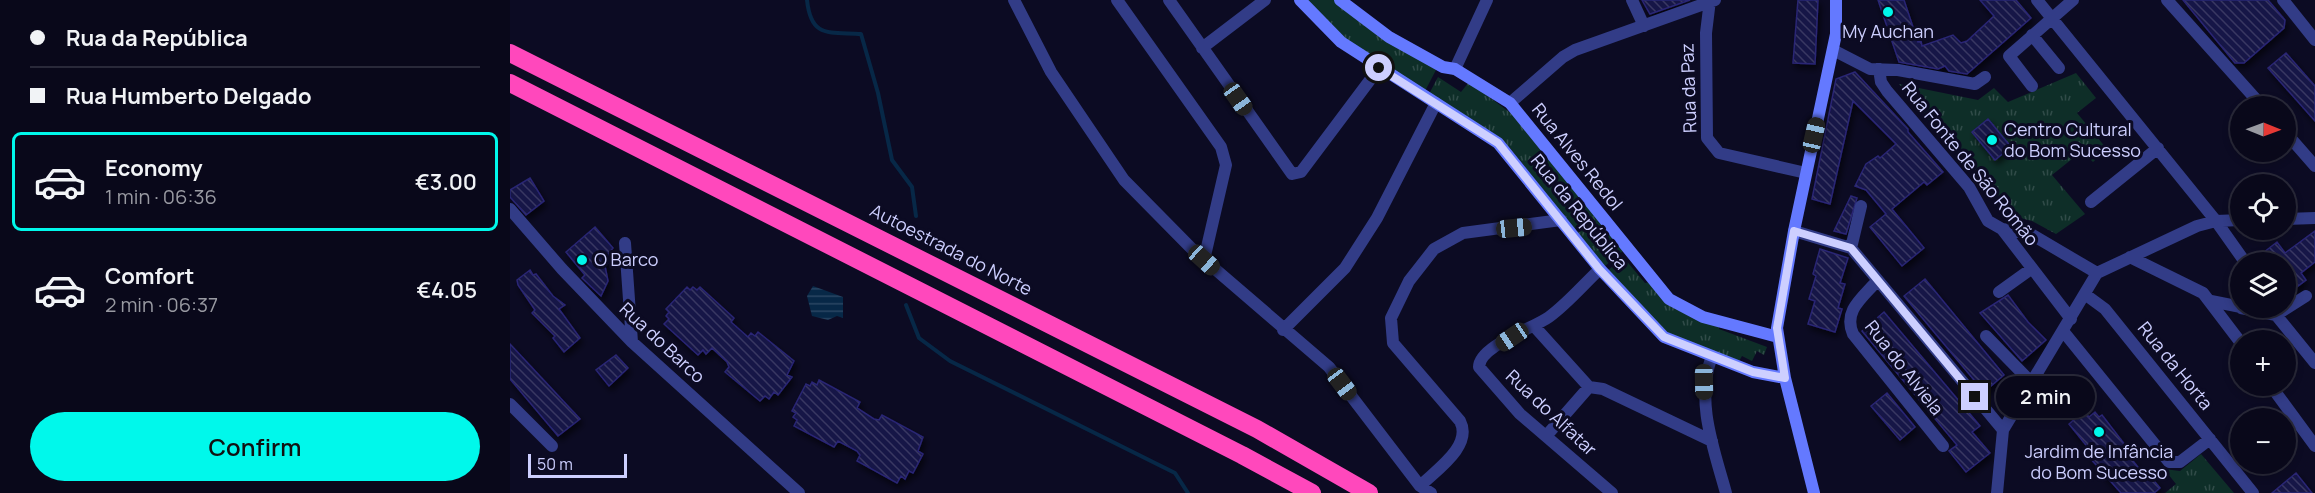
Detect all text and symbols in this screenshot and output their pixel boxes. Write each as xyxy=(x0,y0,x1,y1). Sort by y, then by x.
marker: My Auchan xyxy=(1881,5,1895,19)
place label: My Auchan xyxy=(1842,19,1934,43)
text: Rua da República xyxy=(66,23,248,53)
street label: Rua da Paz xyxy=(1674,43,1702,133)
route start xyxy=(1365,54,1392,81)
street label: Rua Fonte de São Romão xyxy=(1897,76,2045,250)
car xyxy=(1220,79,1256,119)
text: Rua Humberto Delgado xyxy=(66,81,311,111)
north arrow xyxy=(2230,96,2296,162)
map controls xyxy=(2230,96,2296,474)
street label: Rua Alves Redol xyxy=(1527,98,1628,215)
car xyxy=(1801,115,1827,155)
place label: Centro Cultural do Bom Sucesso xyxy=(2004,117,2141,162)
marker: Centro Cultural do Bom Sucesso xyxy=(1985,133,1999,147)
street label: Rua da República xyxy=(1526,149,1634,274)
text: Economy xyxy=(105,153,203,183)
icon: car xyxy=(33,155,87,209)
text: €3.00 xyxy=(415,167,477,197)
button: locate xyxy=(2230,174,2296,240)
text: 1 min · 06:36 xyxy=(105,183,217,210)
street label: Autoestrada do Norte xyxy=(866,198,1037,300)
car xyxy=(1495,217,1533,239)
car xyxy=(1185,241,1223,279)
place label: O Barco xyxy=(594,247,658,271)
button: layers xyxy=(2230,252,2296,318)
marker: O Barco xyxy=(575,253,589,267)
text: Comfort xyxy=(105,261,194,291)
icon: car xyxy=(33,263,87,317)
text: €4.05 xyxy=(417,275,477,305)
text: 2 min · 06:37 xyxy=(105,291,218,318)
street label: Rua do Barco xyxy=(615,297,710,388)
street label: Rua do Alviela xyxy=(1860,315,1949,420)
street label: Rua da Horta xyxy=(2133,316,2219,414)
car xyxy=(1492,319,1532,355)
button: + xyxy=(2230,330,2296,396)
car xyxy=(1324,364,1360,404)
street label: Rua do Alfatar xyxy=(1501,364,1603,461)
car xyxy=(1695,364,1713,400)
callout: 2 min xyxy=(1996,376,2095,418)
route end xyxy=(1961,383,1988,410)
text: 2 min xyxy=(2020,383,2071,410)
button: − xyxy=(2230,408,2296,474)
button: Confirm xyxy=(30,412,480,481)
marker: Jardim de Infância do Bom Sucesso xyxy=(2092,425,2106,439)
place label: Jardim de Infância do Bom Sucesso xyxy=(2025,439,2173,484)
scale bar xyxy=(528,451,627,478)
text: 50 m xyxy=(537,453,573,475)

